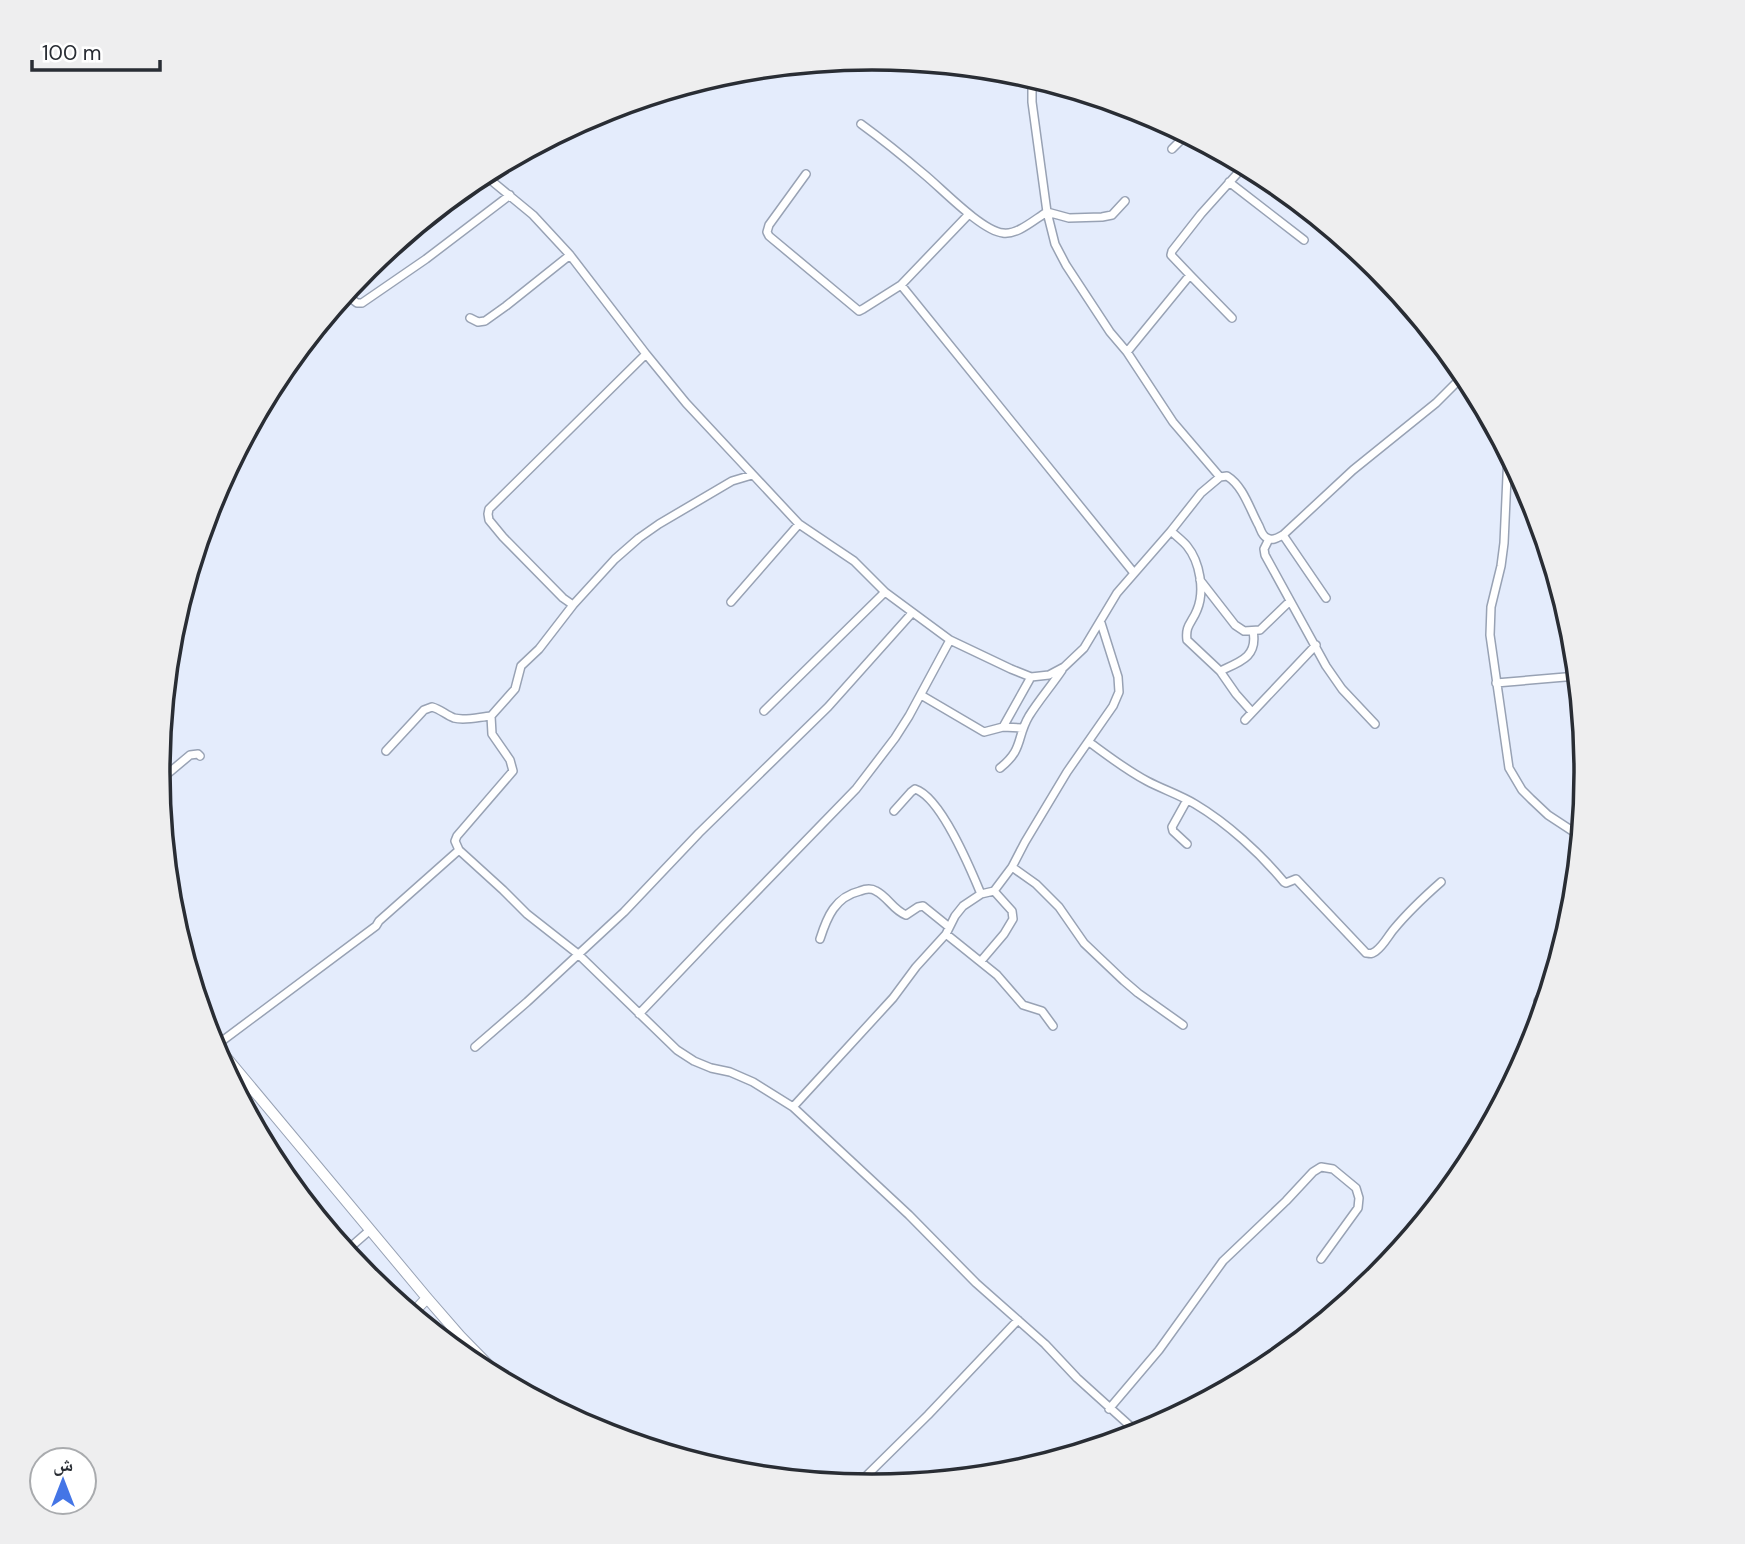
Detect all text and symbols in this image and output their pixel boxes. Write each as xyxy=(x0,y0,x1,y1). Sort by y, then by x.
scale bar xyxy=(32,28,159,72)
text: 100 m xyxy=(42,39,102,67)
north arrow xyxy=(28,1446,98,1516)
text: ش xyxy=(53,1452,73,1477)

